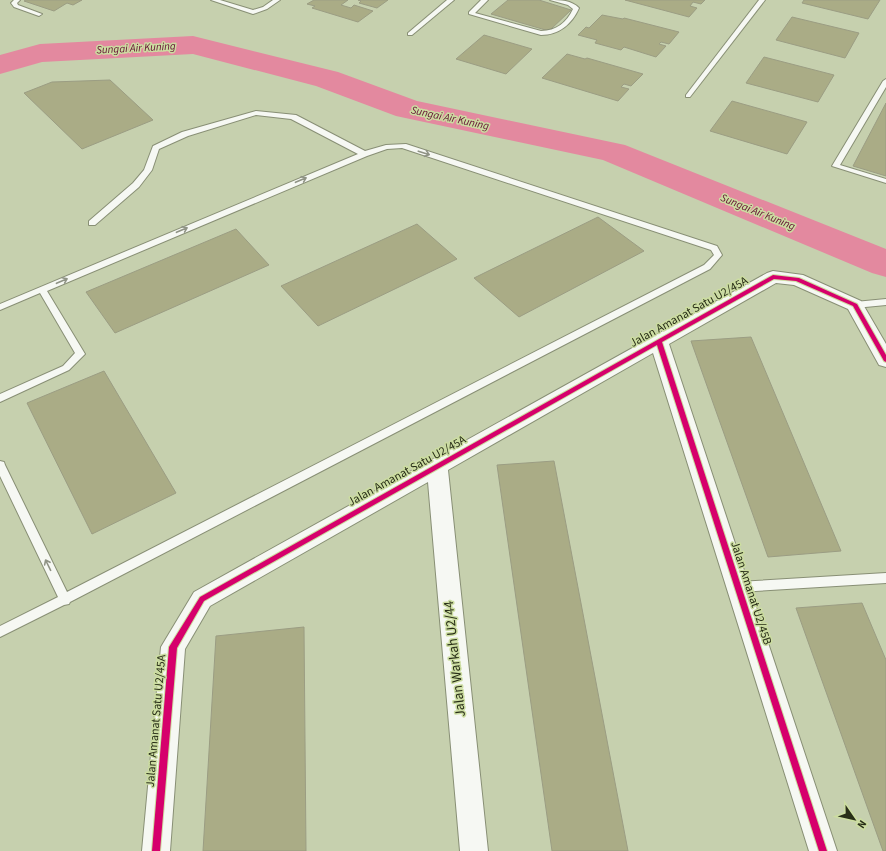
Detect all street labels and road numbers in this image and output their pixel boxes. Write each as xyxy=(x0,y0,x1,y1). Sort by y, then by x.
street label: Jalan Amanat Satu U2/45A xyxy=(627,272,752,352)
street label: Jalan Amanat Satu U2/45A xyxy=(345,431,470,511)
street label: Jalan Amanat U2/45B xyxy=(726,539,776,647)
street label: Jalan Warkah U2/44 xyxy=(439,600,471,718)
street label: Jalan Amanat Satu U2/45A xyxy=(142,654,170,788)

